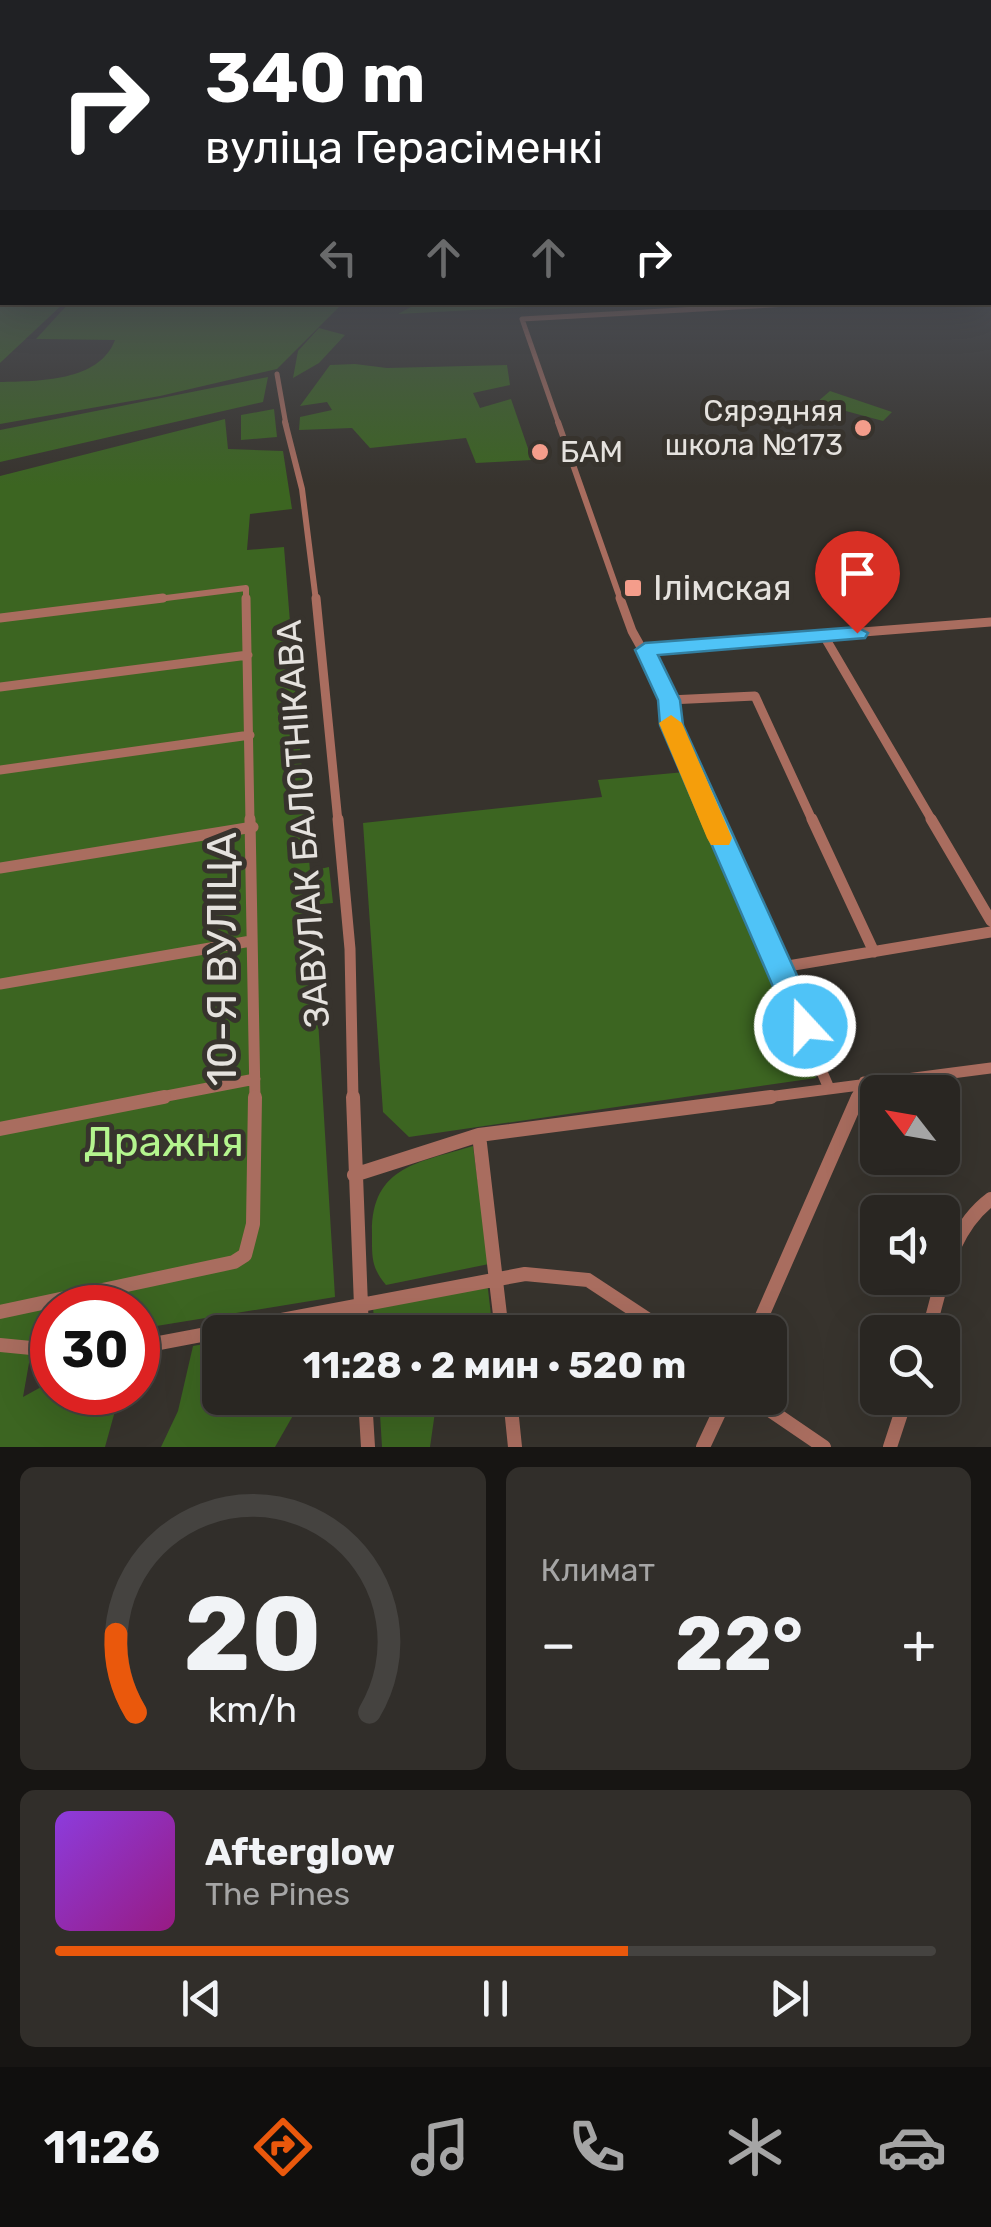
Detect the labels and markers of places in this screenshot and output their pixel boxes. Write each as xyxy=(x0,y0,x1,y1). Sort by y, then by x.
place label: Сярэдняя школа №173 xyxy=(665,393,843,463)
marker: Сярэдняя школа №173 xyxy=(852,417,874,439)
place label: БАМ xyxy=(560,434,623,470)
marker: БАМ xyxy=(529,441,551,463)
pin xyxy=(815,531,900,634)
place label: Ілімская xyxy=(653,567,792,609)
marker: Ілімская xyxy=(622,577,644,599)

